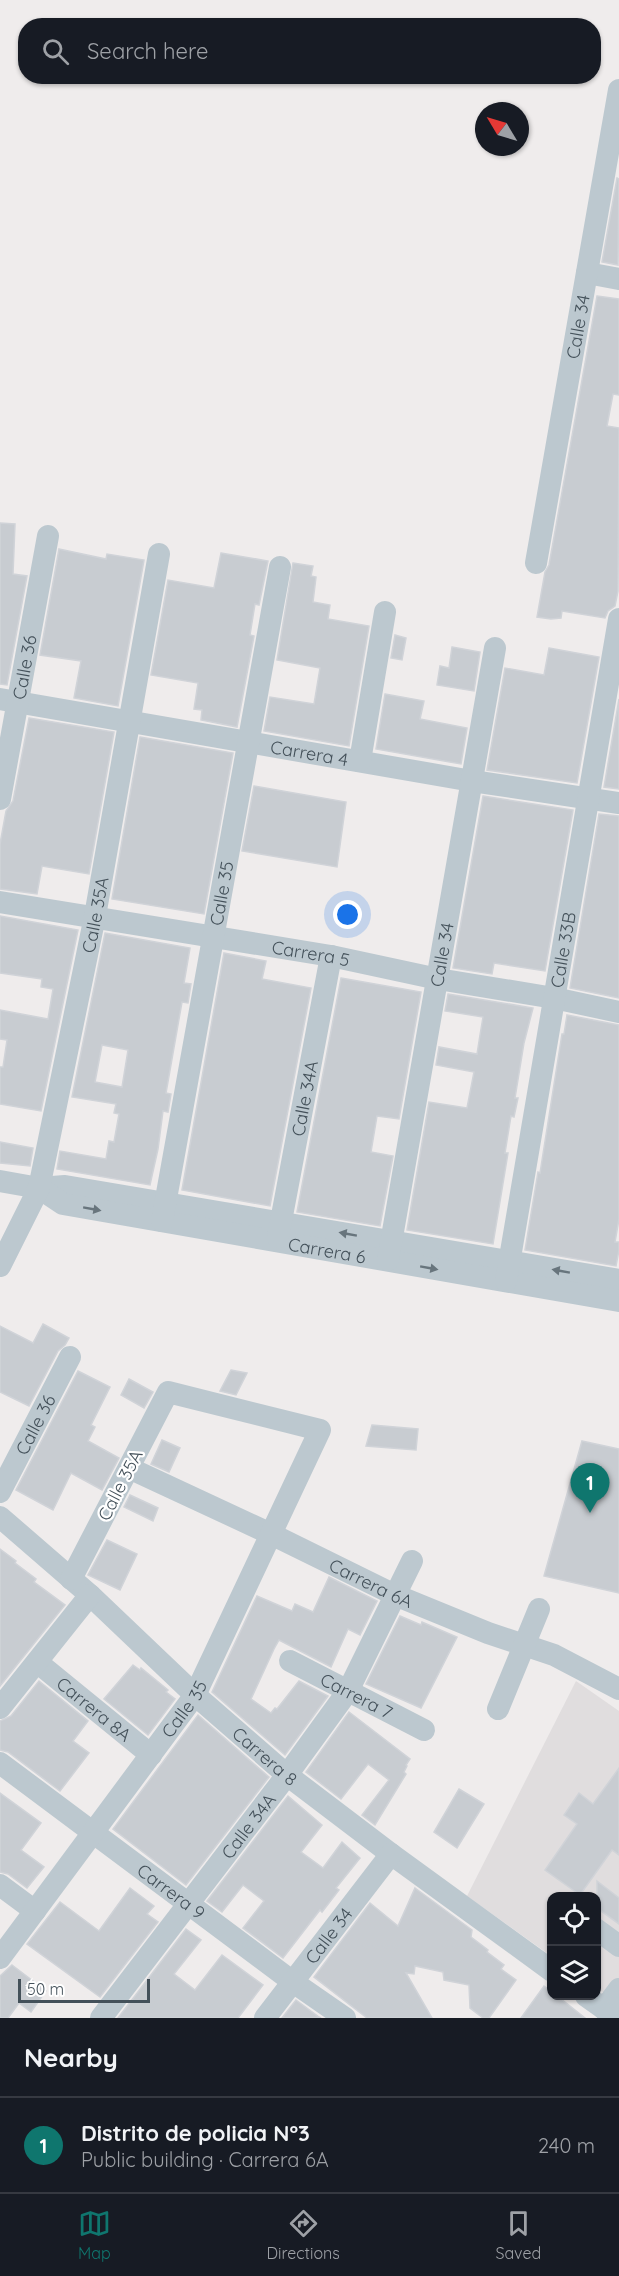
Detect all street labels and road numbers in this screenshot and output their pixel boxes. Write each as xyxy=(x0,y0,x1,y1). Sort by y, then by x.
street label: Calle 34 xyxy=(561,293,594,361)
street label: Calle 36 xyxy=(7,633,41,701)
street label: Carrera 4 xyxy=(269,735,350,771)
street label: Calle 35 xyxy=(204,859,238,927)
street label: Calle 35A xyxy=(76,875,113,955)
street label: Calle 33B xyxy=(545,910,580,989)
street label: Calle 34 xyxy=(424,921,458,989)
street label: Carrera 5 xyxy=(270,935,352,971)
street label: Calle 34A xyxy=(286,1058,323,1138)
street label: Carrera 6 xyxy=(286,1232,368,1268)
street label: Calle 36 xyxy=(10,1390,60,1459)
street label: Calle 35A xyxy=(92,1445,148,1524)
street label: Carrera 6A xyxy=(325,1553,417,1613)
street label: Carrera 7 xyxy=(317,1667,397,1723)
street label: Carrera 8A xyxy=(52,1671,137,1746)
street label: Calle 35 xyxy=(156,1676,212,1742)
street label: Carrera 8 xyxy=(228,1721,302,1790)
street label: Calle 34A xyxy=(216,1788,281,1863)
street label: Carrera 9 xyxy=(133,1858,210,1924)
street label: Calle 34 xyxy=(299,1903,357,1968)

